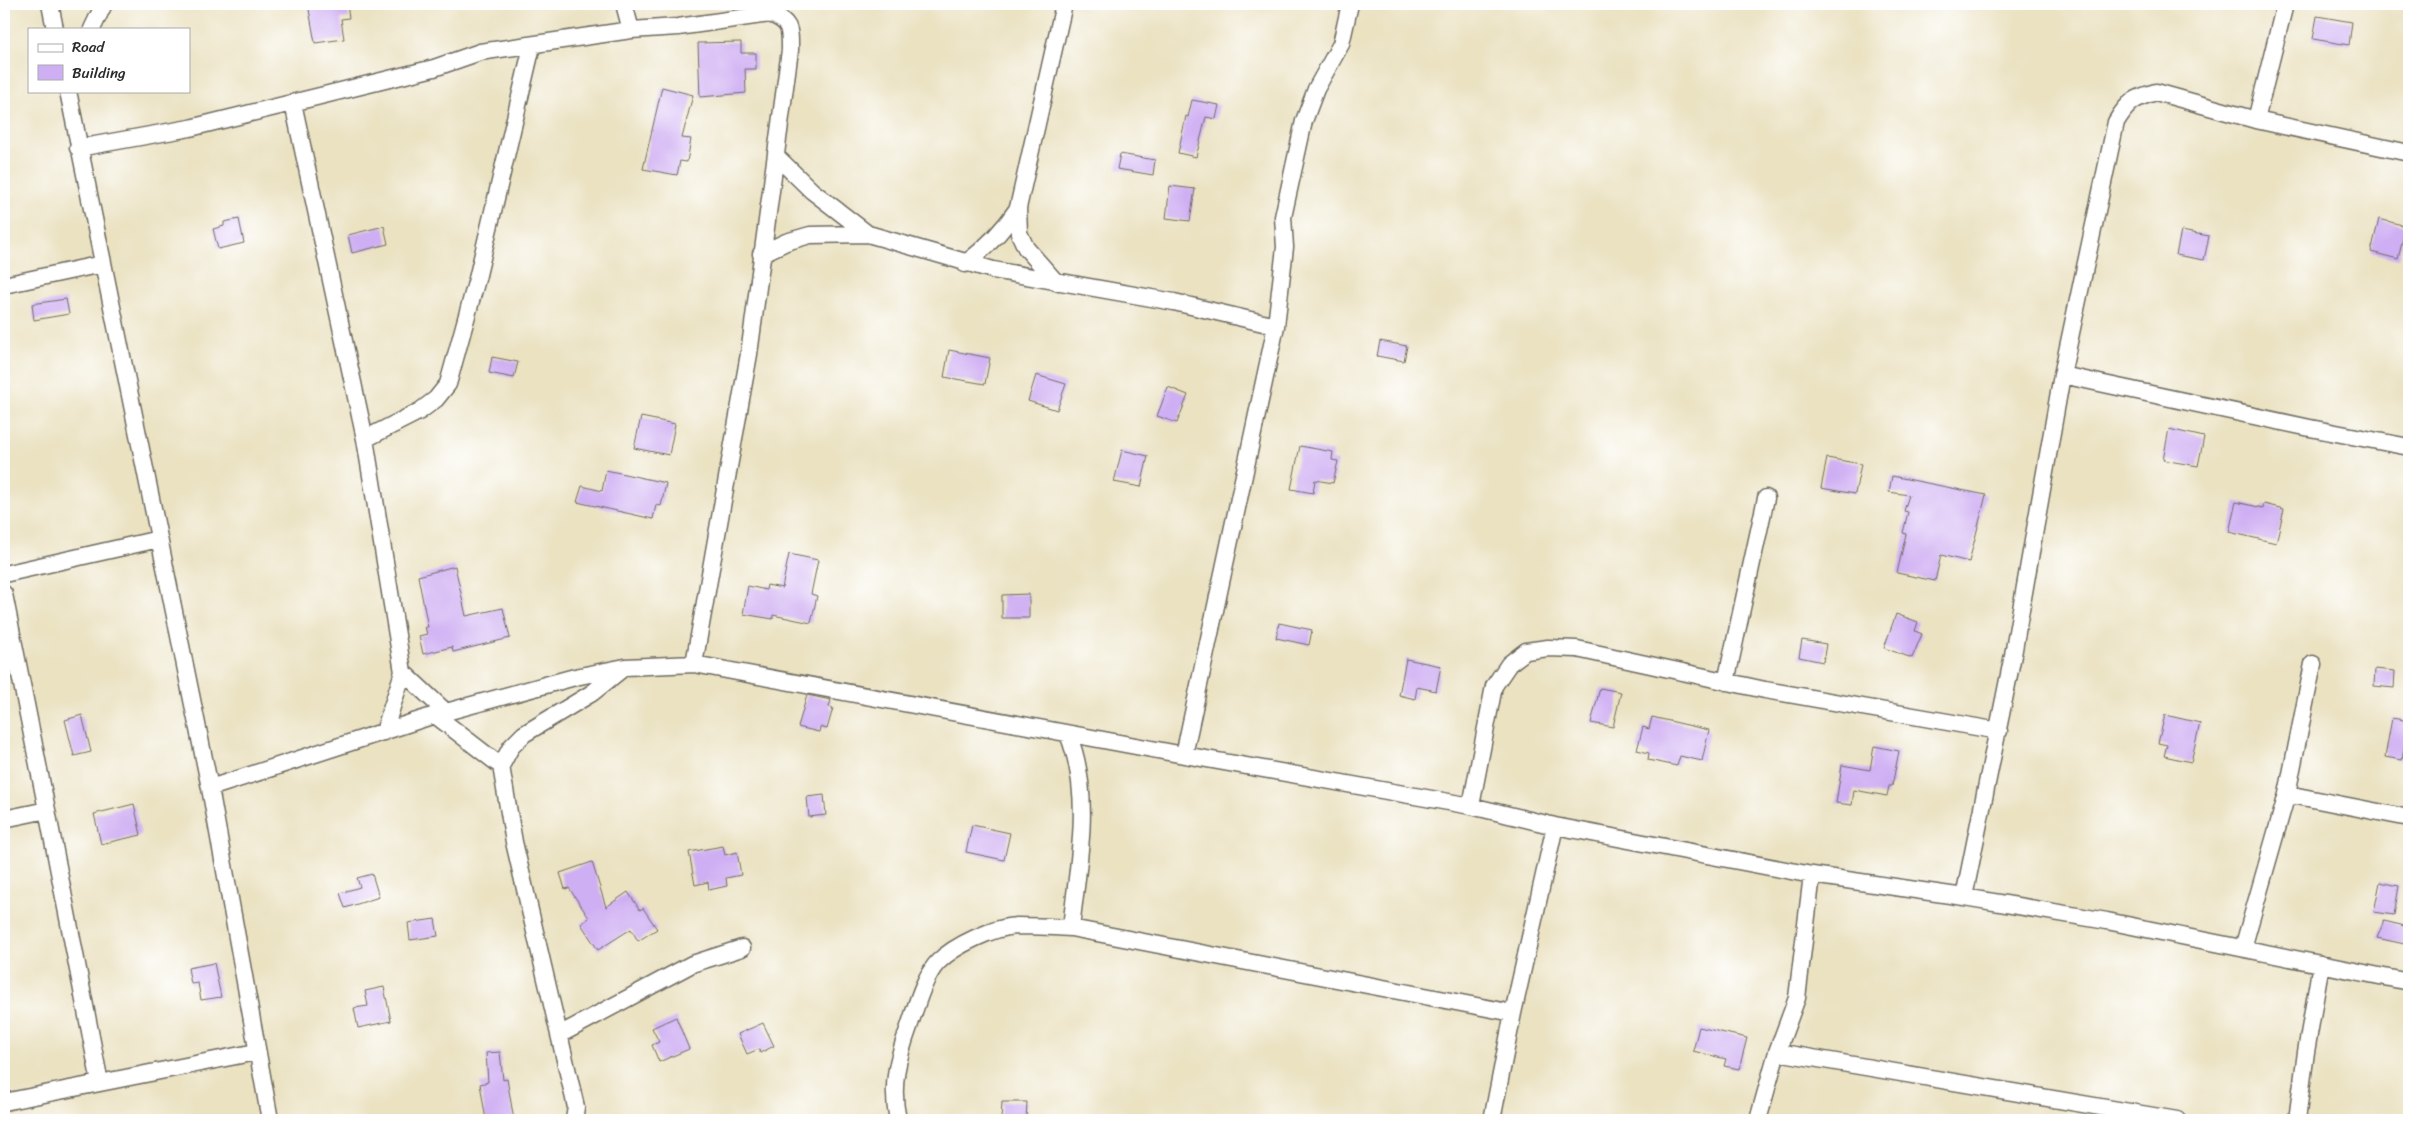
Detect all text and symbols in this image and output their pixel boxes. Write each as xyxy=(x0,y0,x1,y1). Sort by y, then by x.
legend xyxy=(28,28,190,92)
text: Road xyxy=(72,34,105,60)
text: Building xyxy=(72,60,126,86)

